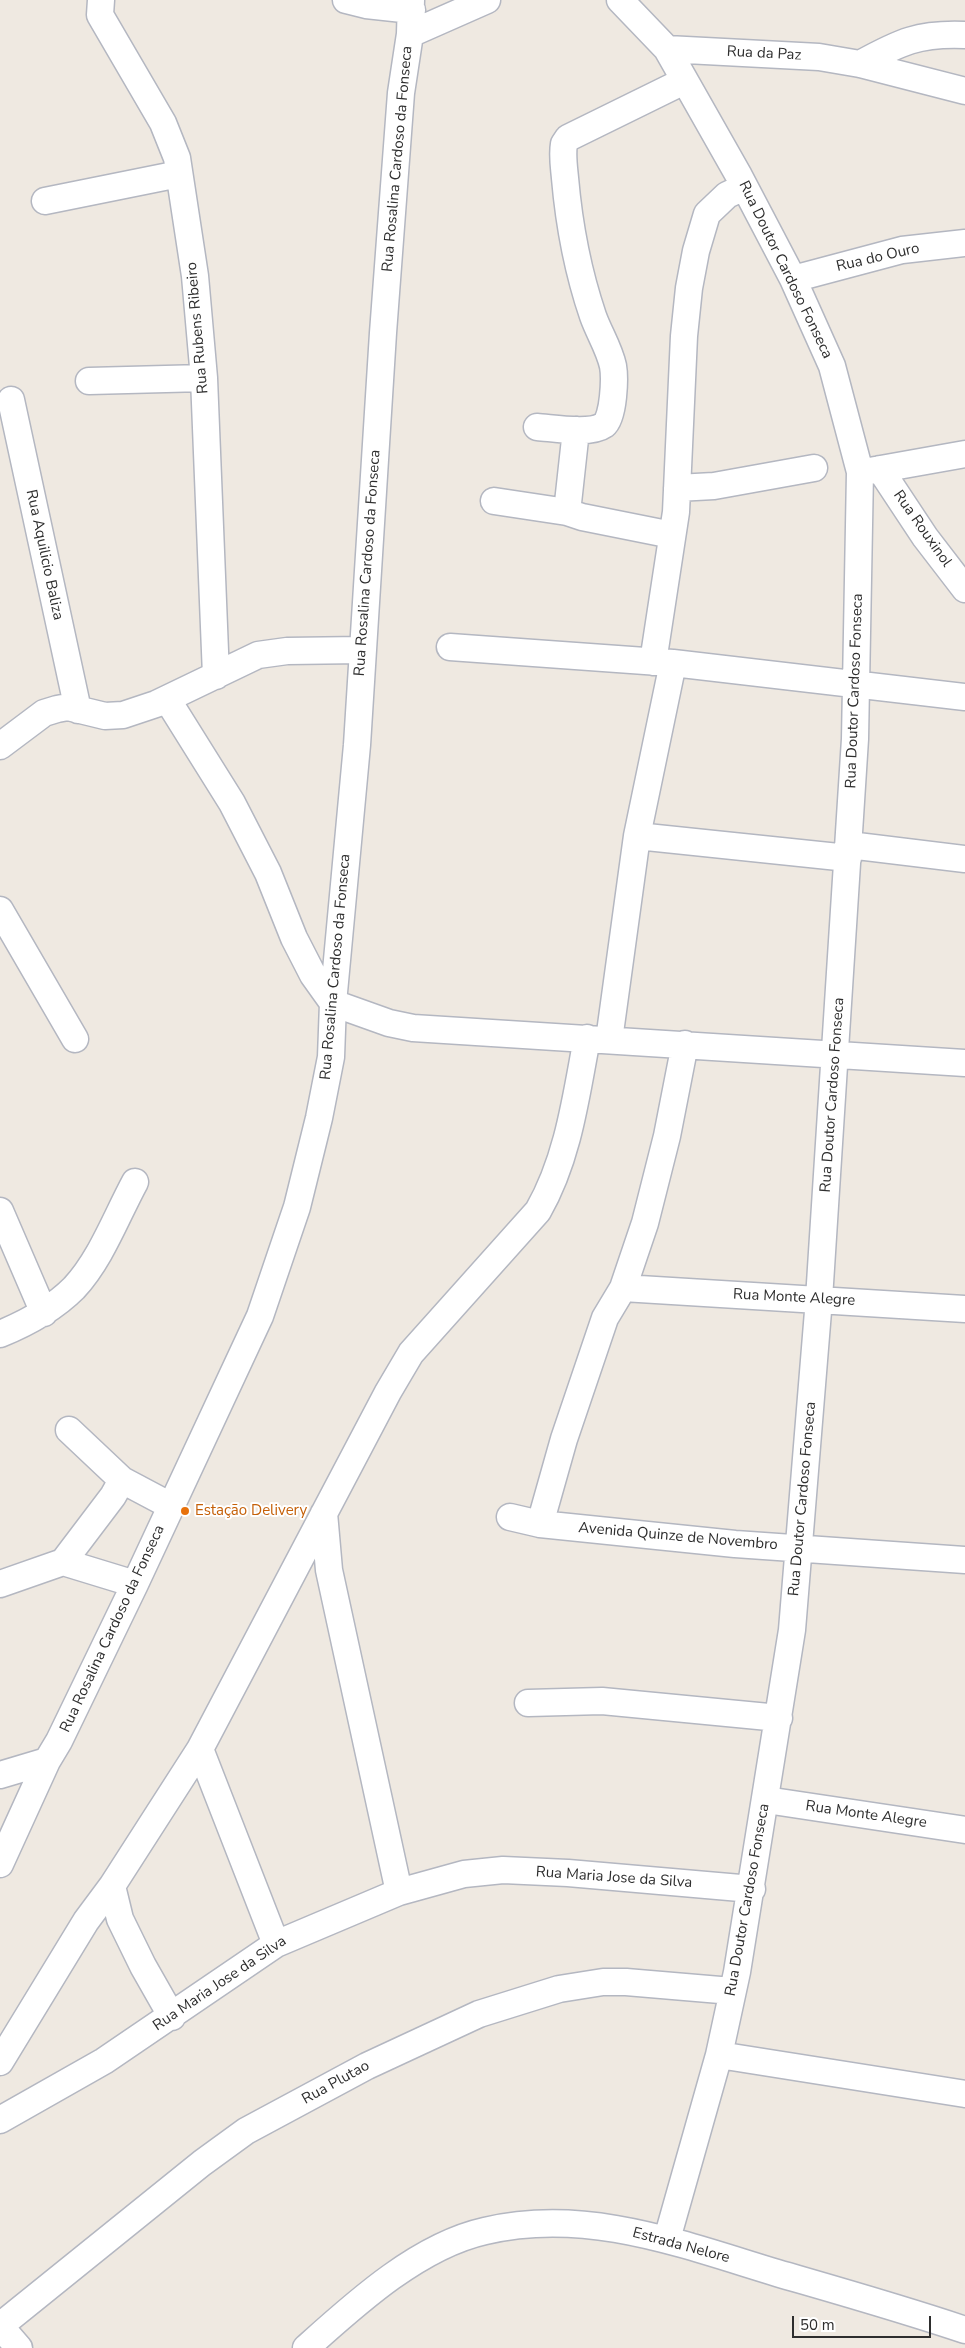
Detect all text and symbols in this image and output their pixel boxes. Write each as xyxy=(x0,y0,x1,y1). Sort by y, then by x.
street label: Rua da Paz xyxy=(726,43,802,65)
street label: Rua Rosalina Cardoso da Fonseca xyxy=(379,45,417,273)
street label: Rua Doutor Cardoso Fonseca xyxy=(734,178,836,362)
street label: Rua do Ouro xyxy=(835,240,921,276)
street label: Rua Rubens Ribeiro xyxy=(183,261,213,395)
street label: Rua Rosalina Cardoso da Fonseca xyxy=(351,449,385,677)
street label: Rua Rouxinol xyxy=(889,487,955,571)
street label: Rua Aquilicio Baliza xyxy=(21,488,67,622)
street label: Rua Doutor Cardoso Fonseca xyxy=(843,593,867,789)
street label: Rua Rosalina Cardoso da Fonseca xyxy=(317,853,355,1081)
street label: Rua Doutor Cardoso Fonseca xyxy=(817,997,849,1193)
street label: Rua Monte Alegre xyxy=(732,1286,856,1310)
street label: Rua Doutor Cardoso Fonseca xyxy=(786,1401,820,1597)
place label: Estação Delivery xyxy=(195,1502,307,1520)
marker: Estação Delivery xyxy=(179,1505,191,1517)
street label: Avenida Quinze de Novembro xyxy=(578,1519,778,1555)
street label: Rua Rosalina Cardoso da Fonseca xyxy=(57,1522,169,1736)
street label: Rua Monte Alegre xyxy=(804,1798,928,1832)
street label: Rua Doutor Cardoso Fonseca xyxy=(722,1802,774,1998)
street label: Rua Maria Jose da Silva xyxy=(535,1864,693,1892)
street label: Rua Maria Jose da Silva xyxy=(150,1933,290,2035)
street label: Rua Plutao xyxy=(299,2057,373,2109)
street label: Estrada Nelore xyxy=(630,2224,732,2268)
scale bar xyxy=(795,2306,934,2338)
text: 50 m xyxy=(800,2315,835,2335)

